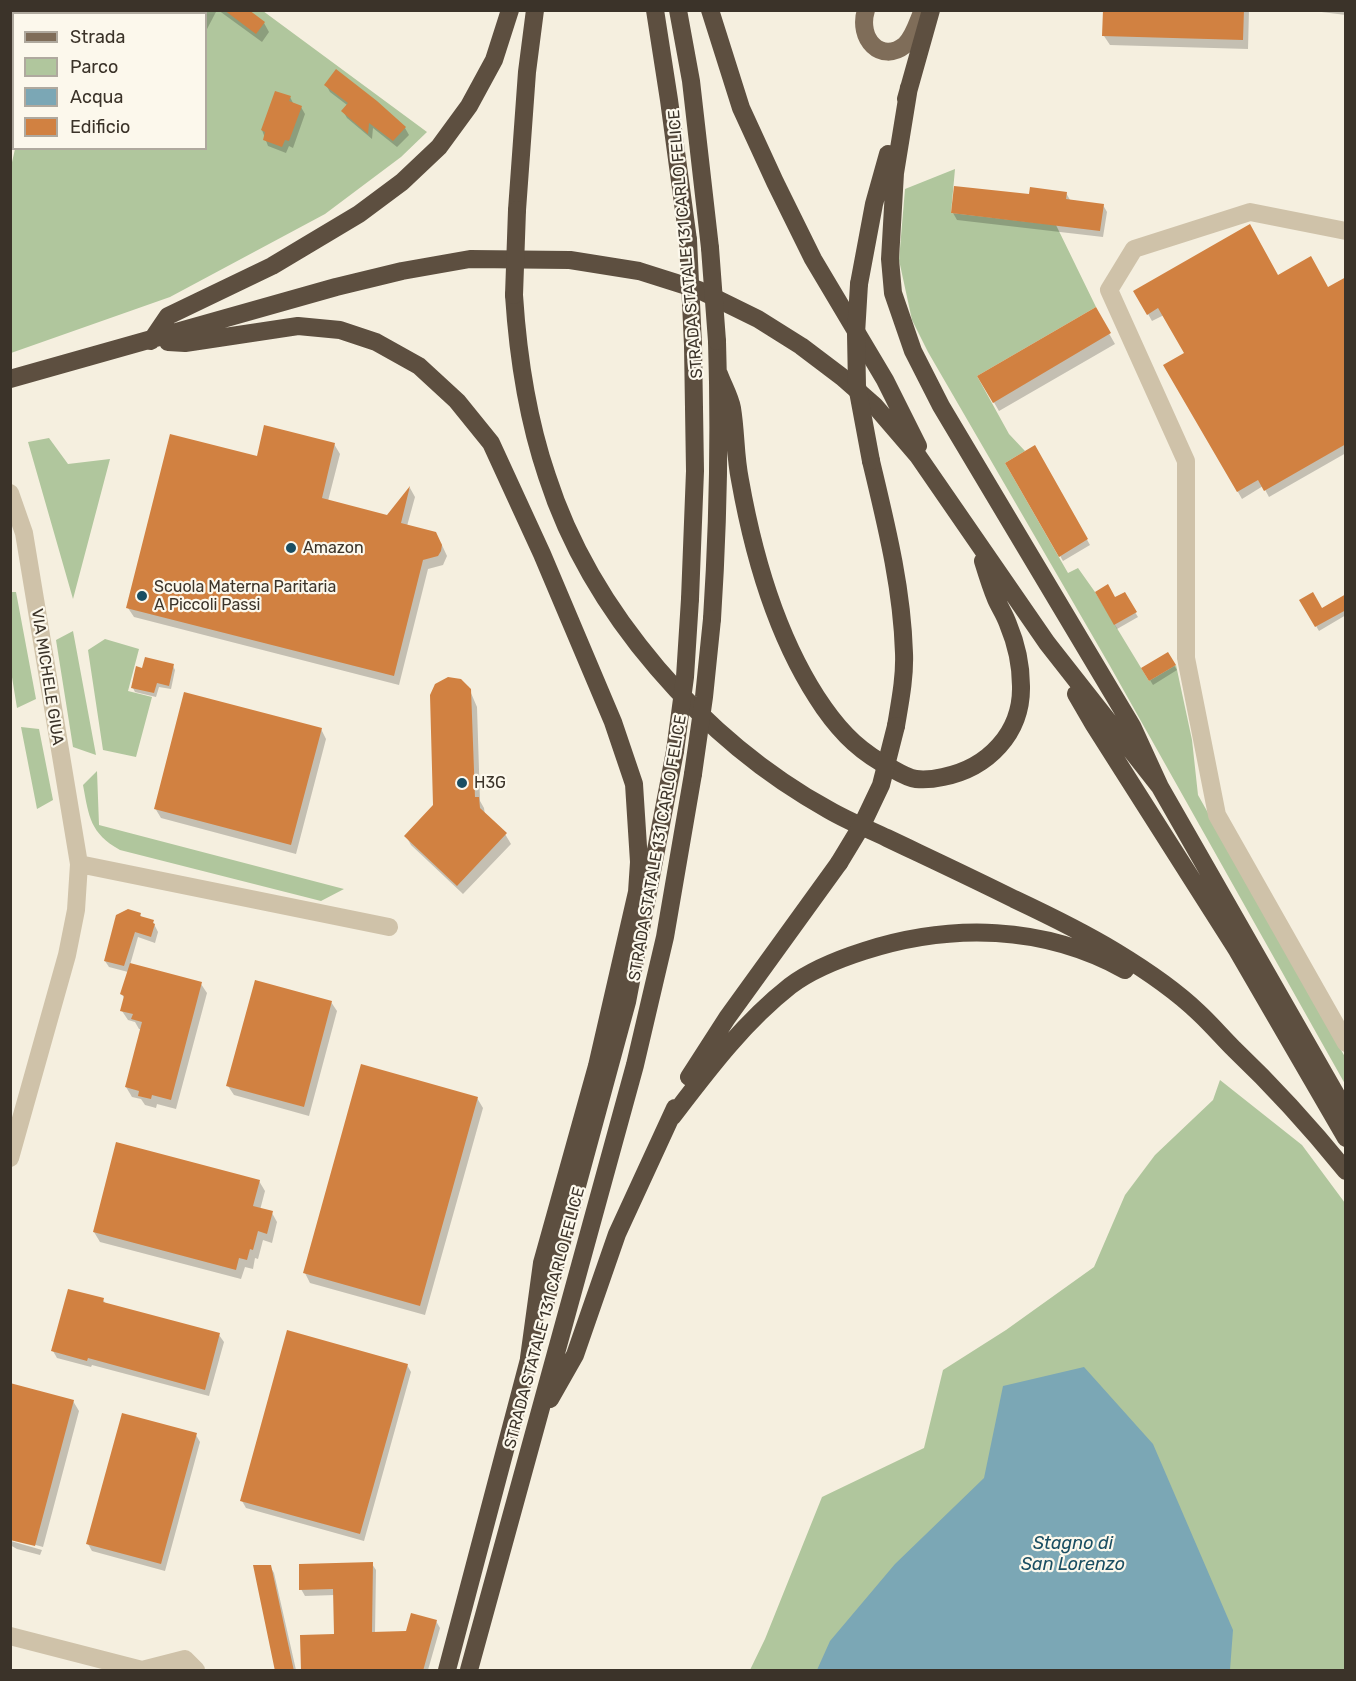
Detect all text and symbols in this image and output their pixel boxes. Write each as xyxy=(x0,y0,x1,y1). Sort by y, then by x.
legend xyxy=(12,12,207,150)
text: Strada xyxy=(70,26,126,48)
text: Parco xyxy=(70,56,118,78)
text: Acqua xyxy=(70,86,123,108)
street label: STRADA STATALE 131 CARLO FELICE xyxy=(665,109,707,379)
text: Edificio xyxy=(70,116,130,138)
place label: Amazon xyxy=(303,538,364,558)
marker: Amazon xyxy=(284,541,298,555)
place label: Scuola Materna Paritaria A Piccoli Passi xyxy=(154,577,336,615)
marker: Scuola Materna Paritaria A Piccoli Passi xyxy=(135,589,149,603)
street label: VIA MICHELE GIUA xyxy=(27,607,67,747)
street label: STRADA STATALE 131 CARLO FELICE xyxy=(625,714,691,982)
place label: H3G xyxy=(474,773,506,793)
marker: H3G xyxy=(455,776,469,790)
street label: STRADA STATALE 131 CARLO FELICE xyxy=(501,1185,589,1451)
water label: Stagno di San Lorenzo xyxy=(1021,1533,1125,1576)

